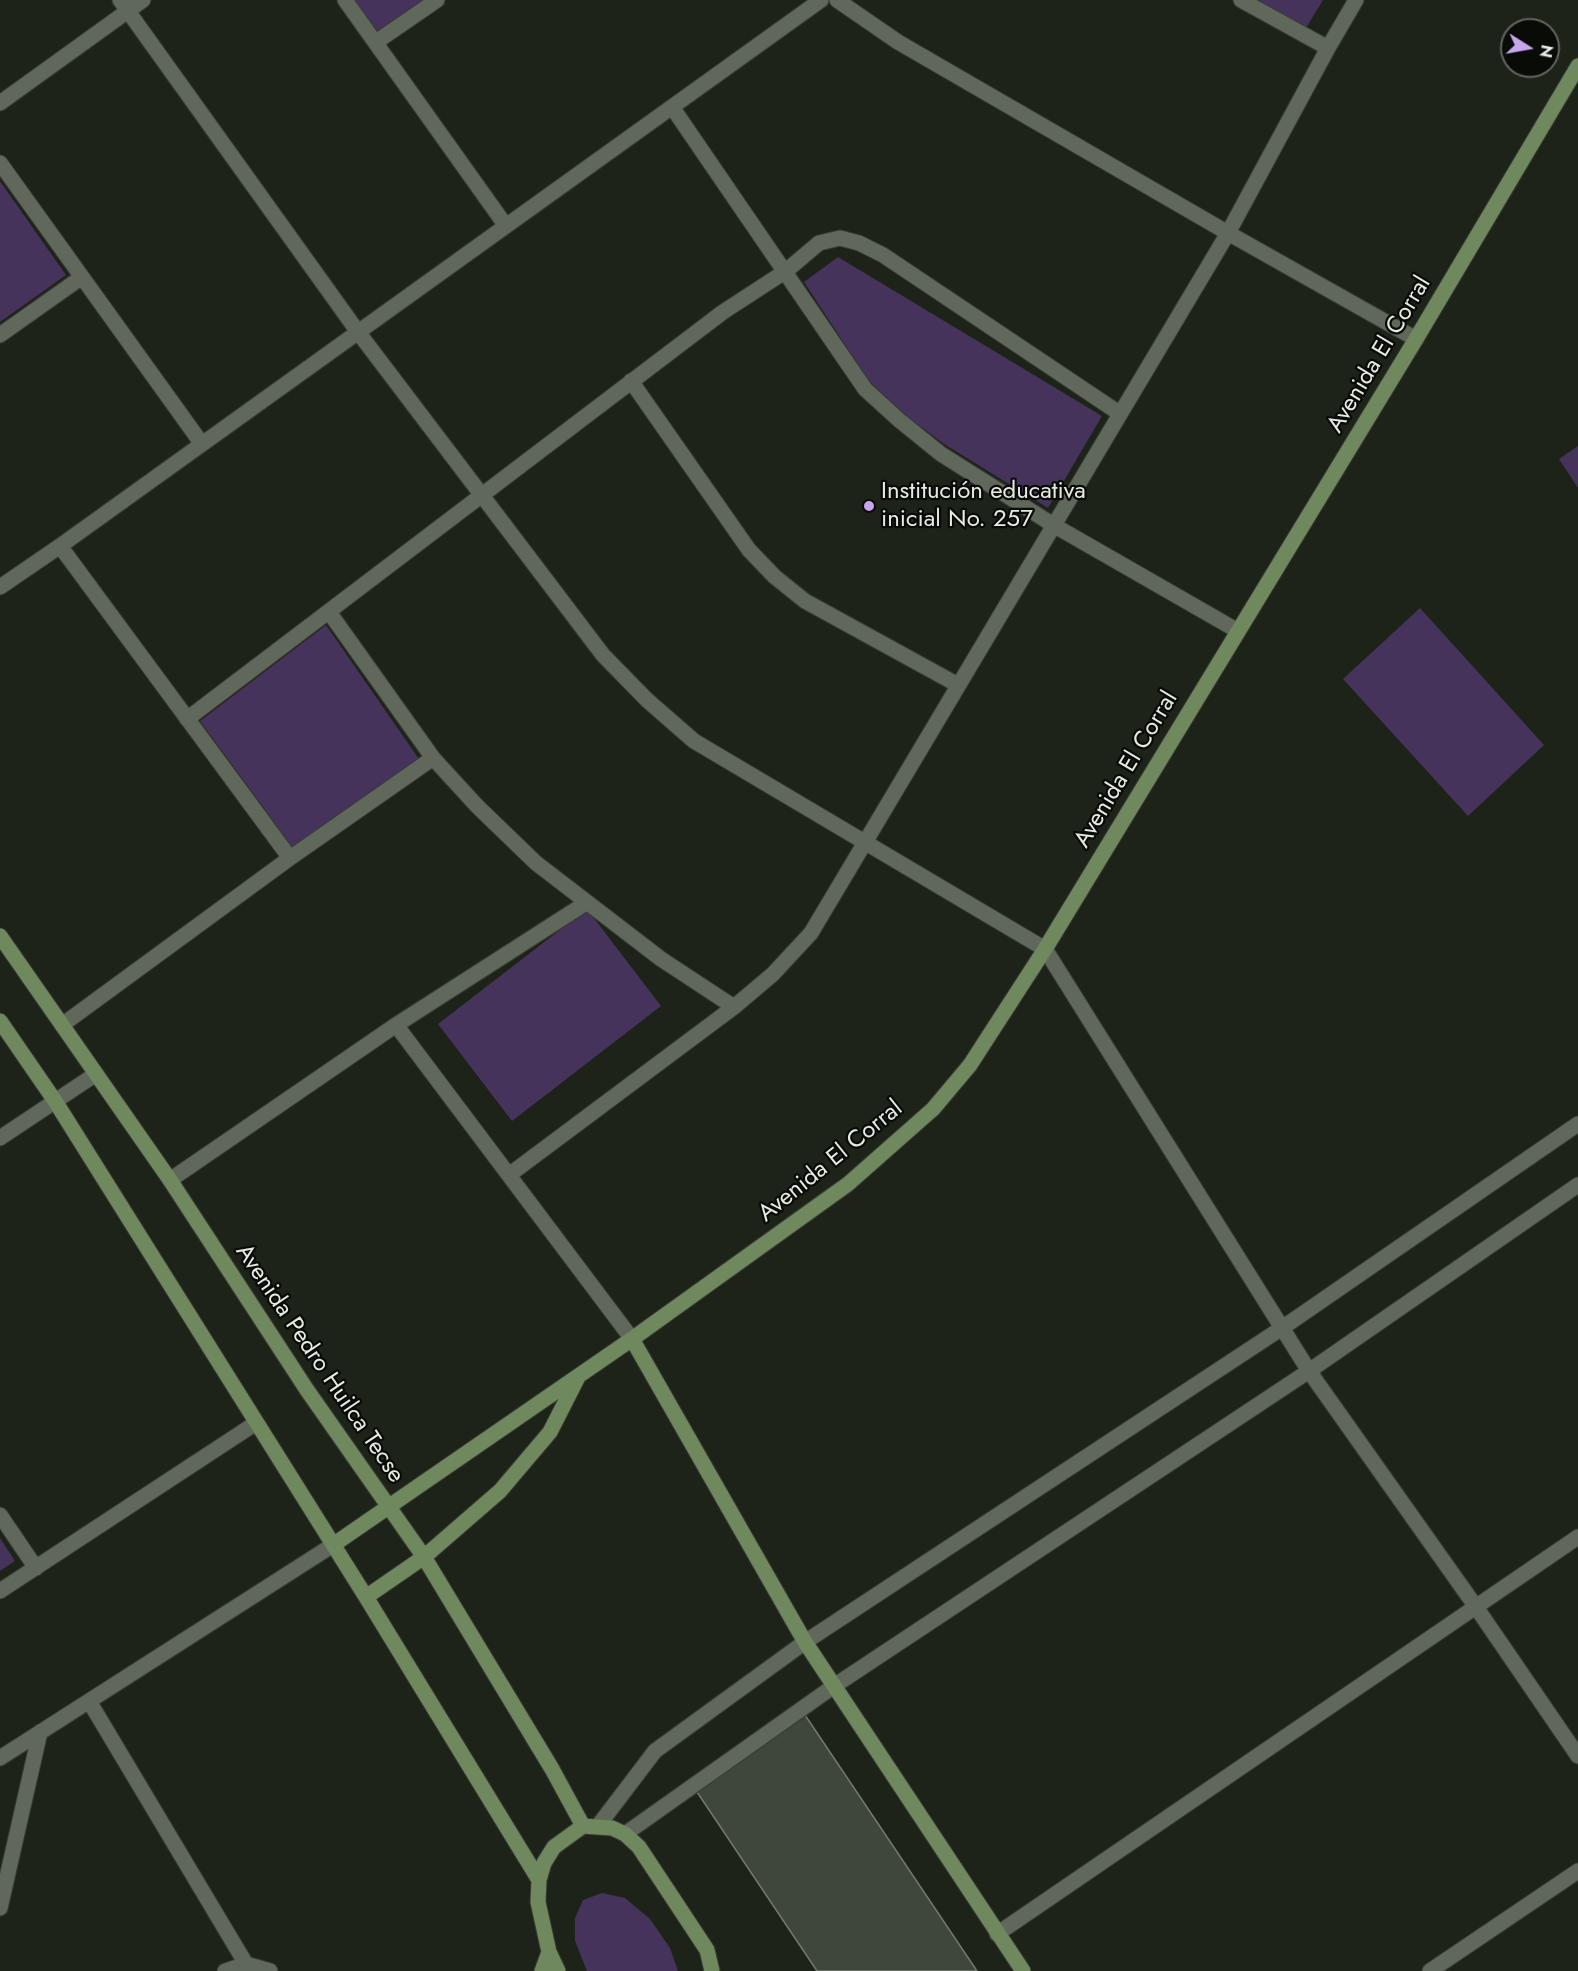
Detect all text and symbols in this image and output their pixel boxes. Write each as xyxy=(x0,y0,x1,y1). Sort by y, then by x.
north arrow xyxy=(1500,18,1560,78)
text: N xyxy=(1534,43,1559,60)
street label: Avenida El Corral xyxy=(1322,272,1438,438)
place label: Institución educativa inicial No. 257 xyxy=(881,478,1086,534)
marker: Institución educativa inicial No. 257 xyxy=(862,499,876,513)
street label: Avenida El Corral xyxy=(1069,687,1185,853)
street label: Avenida El Corral xyxy=(753,1095,909,1229)
street label: Avenida Pedro Huilca Tecse xyxy=(228,1239,410,1489)

